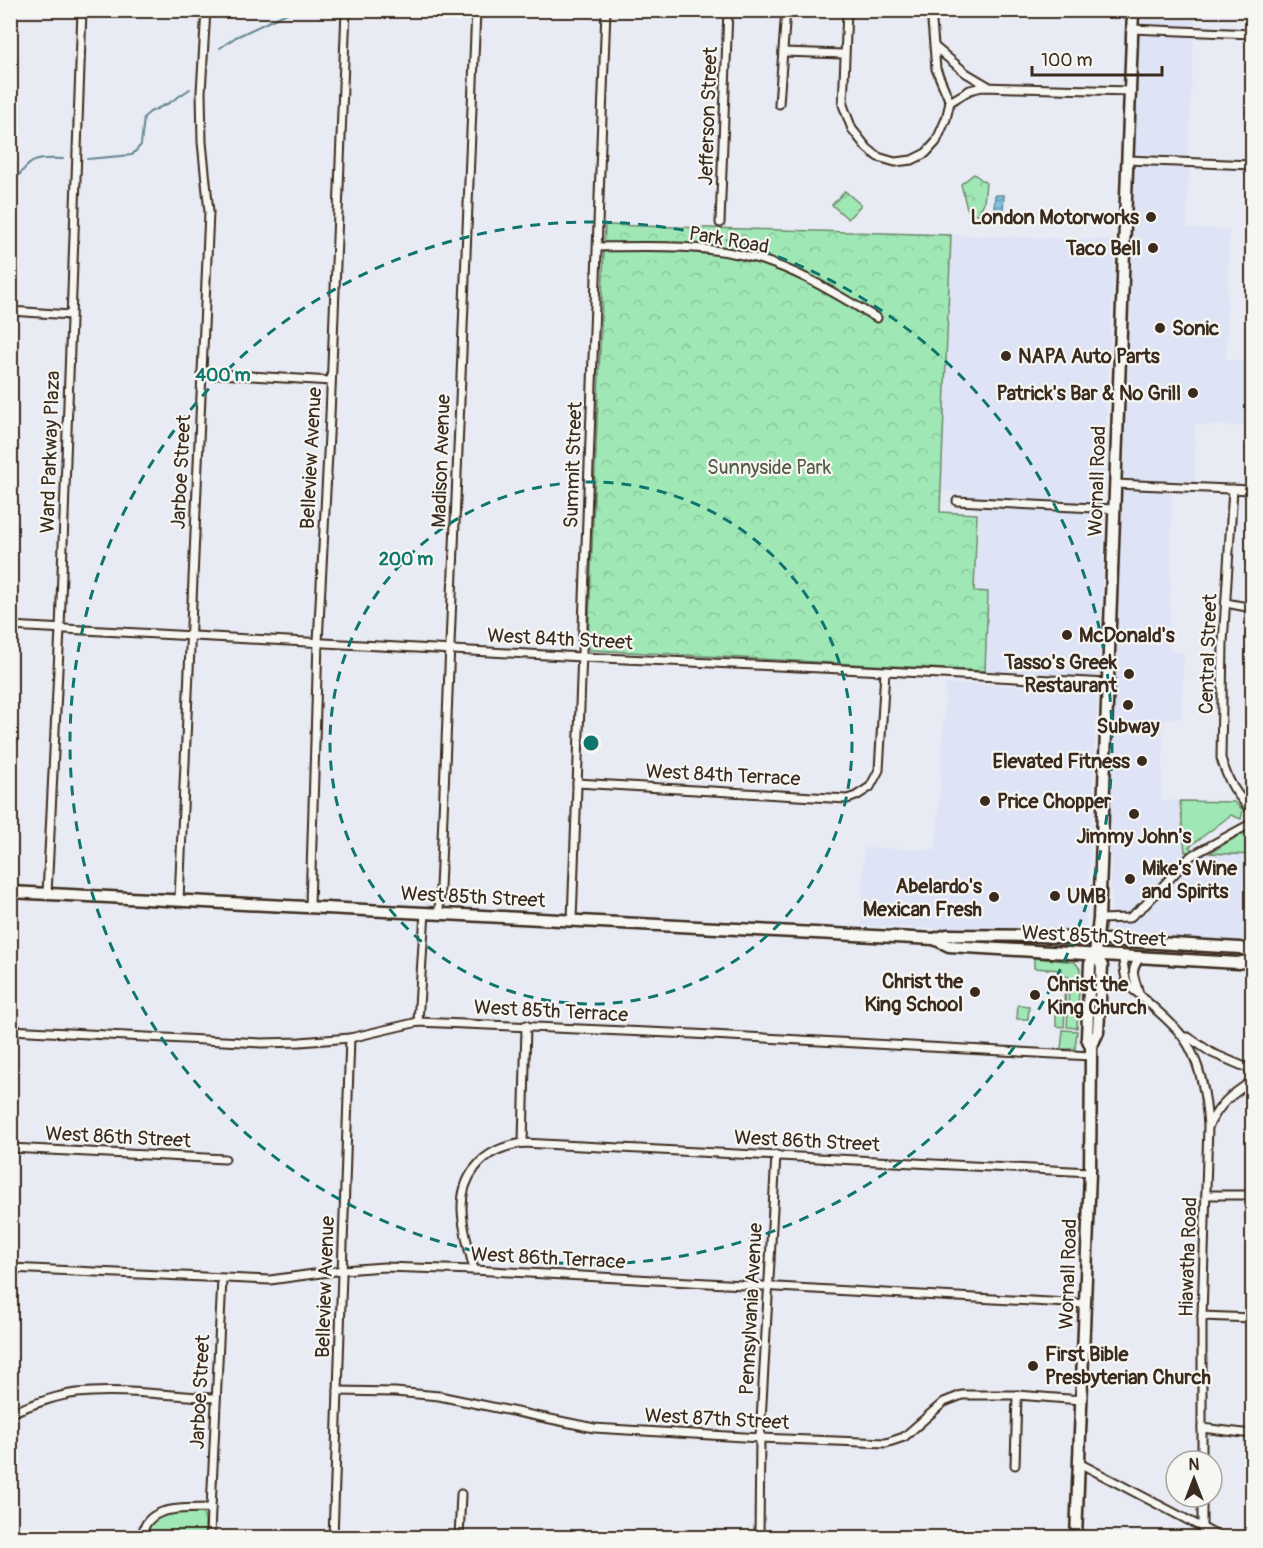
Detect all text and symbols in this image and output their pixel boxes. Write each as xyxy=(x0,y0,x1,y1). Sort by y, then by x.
scale bar xyxy=(1032,39,1162,77)
street label: Jefferson Street xyxy=(693,45,723,186)
text: 100 m xyxy=(1041,49,1093,72)
place label: London Motorworks xyxy=(971,205,1139,230)
marker: London Motorworks xyxy=(1144,210,1158,224)
street label: Park Road xyxy=(687,221,771,259)
place label: Taco Bell xyxy=(1065,236,1141,261)
marker: Taco Bell xyxy=(1146,241,1160,255)
place label: Sonic xyxy=(1172,316,1219,341)
marker: Sonic xyxy=(1153,321,1167,335)
place label: NAPA Auto Parts xyxy=(1018,344,1160,369)
marker: NAPA Auto Parts xyxy=(999,349,1013,363)
text: 400 m xyxy=(196,364,250,387)
street label: Ward Parkway Plaza xyxy=(35,370,65,534)
place label: Patrick's Bar & No Grill xyxy=(997,381,1181,406)
street label: Belleview Avenue xyxy=(295,386,327,530)
marker: Patrick's Bar & No Grill xyxy=(1186,386,1200,400)
street label: Madison Avenue xyxy=(426,394,456,528)
street label: Summit Street xyxy=(558,400,588,529)
street label: Jarboe Street xyxy=(166,413,197,530)
street label: Wornall Road xyxy=(1083,425,1111,537)
park label: Sunnyside Park xyxy=(707,455,832,480)
text: 200 m xyxy=(379,548,433,571)
street label: Central Street xyxy=(1193,592,1223,715)
street label: West 84th Street xyxy=(486,623,634,655)
place label: McDonald's xyxy=(1079,623,1175,648)
marker: McDonald's xyxy=(1060,628,1074,642)
place label: Tasso's Greek Restaurant xyxy=(1003,650,1118,698)
marker: Tasso's Greek Restaurant xyxy=(1122,667,1136,681)
marker: Subway xyxy=(1121,698,1135,712)
place label: Subway xyxy=(1097,714,1160,739)
centre of rings xyxy=(581,733,601,753)
place label: Elevated Fitness xyxy=(993,749,1130,774)
marker: Elevated Fitness xyxy=(1135,754,1149,768)
street label: West 84th Terrace xyxy=(645,758,801,792)
place label: Price Chopper xyxy=(997,789,1112,814)
marker: Price Chopper xyxy=(978,794,992,808)
marker: Jimmy John's xyxy=(1127,807,1141,821)
place label: Jimmy John's xyxy=(1077,824,1192,849)
place label: Mike's Wine and Spirits xyxy=(1142,856,1238,904)
marker: Mike's Wine and Spirits xyxy=(1123,872,1137,886)
place label: Abelardo's Mexican Fresh xyxy=(863,874,982,922)
street label: West 85th Street xyxy=(400,881,547,913)
place label: UMB xyxy=(1067,884,1106,909)
marker: UMB xyxy=(1048,889,1062,903)
marker: Abelardo's Mexican Fresh xyxy=(987,890,1001,904)
street label: West 85th Street xyxy=(1021,920,1168,952)
place label: Christ the King School xyxy=(864,969,964,1017)
place label: Christ the King Church xyxy=(1047,972,1147,1020)
marker: Christ the King School xyxy=(968,985,982,999)
marker: Christ the King Church xyxy=(1028,988,1042,1002)
street label: West 85th Terrace xyxy=(473,994,629,1028)
street label: West 86th Street xyxy=(44,1121,192,1153)
street label: West 86th Street xyxy=(733,1125,881,1157)
street label: Hiawatha Road xyxy=(1173,1196,1203,1318)
street label: Belleview Avenue xyxy=(310,1215,340,1359)
street label: Wornall Road xyxy=(1054,1218,1082,1330)
street label: Pennsylvania Avenue xyxy=(734,1222,768,1396)
street label: West 86th Terrace xyxy=(470,1241,626,1275)
street label: Jarboe Street xyxy=(185,1333,216,1450)
place label: First Bible Presbyterian Church xyxy=(1045,1342,1211,1390)
marker: First Bible Presbyterian Church xyxy=(1026,1359,1040,1373)
street label: West 87th Street xyxy=(644,1403,791,1435)
north arrow xyxy=(1164,1449,1224,1509)
text: N xyxy=(1189,1455,1200,1475)

